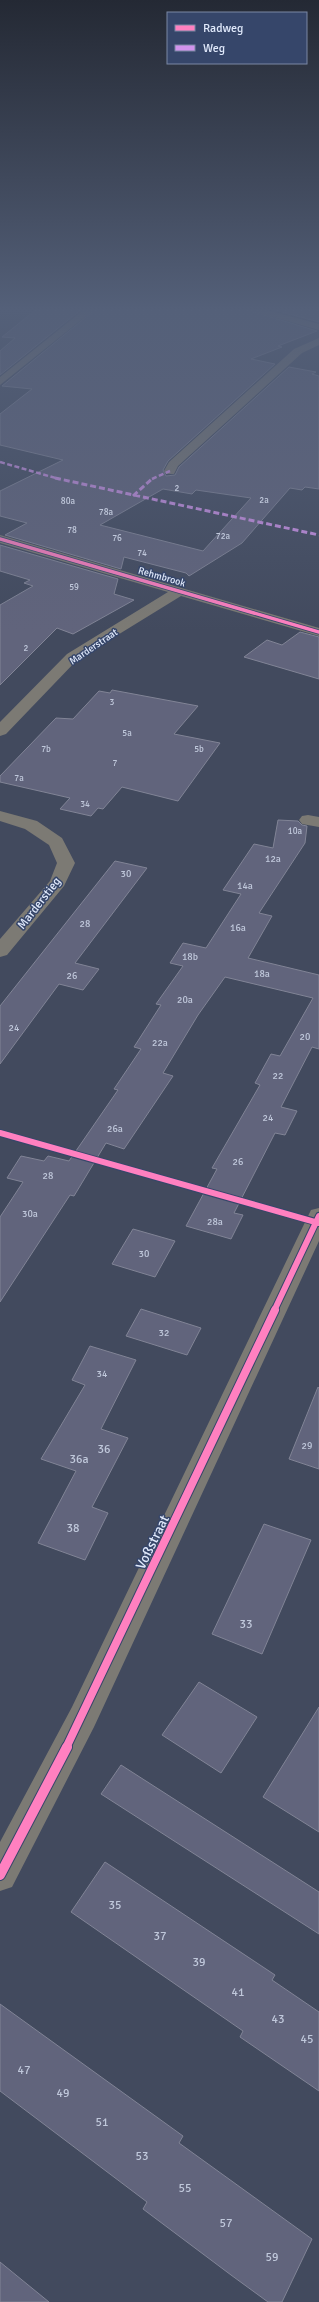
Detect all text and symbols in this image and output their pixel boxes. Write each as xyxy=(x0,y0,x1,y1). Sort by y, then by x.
legend xyxy=(167,12,307,64)
text: Radweg xyxy=(203,21,243,36)
text: Weg xyxy=(203,41,225,56)
house number: 2 xyxy=(175,483,180,494)
house number: 2a xyxy=(259,495,269,506)
house number: 80a xyxy=(61,496,76,507)
house number: 78a xyxy=(99,507,114,518)
house number: 78 xyxy=(67,525,77,536)
house number: 72a xyxy=(216,531,231,542)
house number: 76 xyxy=(112,533,122,544)
house number: 74 xyxy=(137,548,147,559)
street label: Rehmbrook xyxy=(137,565,187,589)
house number: 59 xyxy=(69,582,79,593)
street label: Marderstraat xyxy=(67,626,120,667)
house number: 2 xyxy=(24,643,29,654)
house number: 3 xyxy=(110,697,115,708)
house number: 5a xyxy=(122,728,132,739)
house number: 7b xyxy=(41,744,51,755)
house number: 5b xyxy=(194,744,204,755)
house number: 7 xyxy=(113,758,118,769)
house number: 7a xyxy=(14,773,24,784)
house number: 34 xyxy=(80,799,90,810)
house number: 10a xyxy=(288,826,303,837)
house number: 12a xyxy=(265,853,281,865)
house number: 30 xyxy=(121,868,131,880)
street label: Marderstieg xyxy=(14,874,64,932)
house number: 14a xyxy=(237,880,253,892)
house number: 28 xyxy=(80,918,90,930)
house number: 16a xyxy=(230,922,246,934)
house number: 18b xyxy=(182,951,198,963)
house number: 18a xyxy=(254,968,270,980)
house number: 26 xyxy=(67,970,77,982)
house number: 20a xyxy=(177,994,193,1006)
house number: 24 xyxy=(9,1022,20,1034)
house number: 20 xyxy=(300,1031,310,1043)
house number: 22a xyxy=(152,1037,168,1049)
house number: 22 xyxy=(273,1070,283,1082)
house number: 24 xyxy=(263,1112,274,1124)
house number: 26a xyxy=(107,1123,123,1135)
house number: 26 xyxy=(233,1156,243,1168)
house number: 28 xyxy=(43,1170,53,1182)
house number: 30a xyxy=(22,1208,38,1220)
house number: 28a xyxy=(207,1216,223,1228)
house number: 30 xyxy=(139,1248,149,1260)
house number: 32 xyxy=(159,1327,169,1339)
house number: 34 xyxy=(97,1368,108,1380)
house number: 29 xyxy=(302,1440,312,1452)
house number: 36 xyxy=(98,1442,110,1457)
house number: 36a xyxy=(69,1452,89,1467)
street label: Voßstraat xyxy=(132,1512,173,1572)
house number: 38 xyxy=(67,1521,79,1536)
house number: 33 xyxy=(240,1617,252,1632)
house number: 35 xyxy=(109,1898,121,1913)
house number: 37 xyxy=(154,1929,166,1944)
house number: 39 xyxy=(193,1955,205,1970)
house number: 41 xyxy=(232,1985,244,2000)
house number: 43 xyxy=(272,2012,284,2027)
house number: 45 xyxy=(301,2032,313,2047)
house number: 47 xyxy=(18,2063,30,2078)
house number: 49 xyxy=(57,2086,69,2101)
house number: 51 xyxy=(96,2115,108,2130)
house number: 53 xyxy=(136,2149,148,2164)
house number: 55 xyxy=(179,2181,191,2196)
house number: 57 xyxy=(220,2216,232,2231)
house number: 59 xyxy=(266,2250,278,2265)

